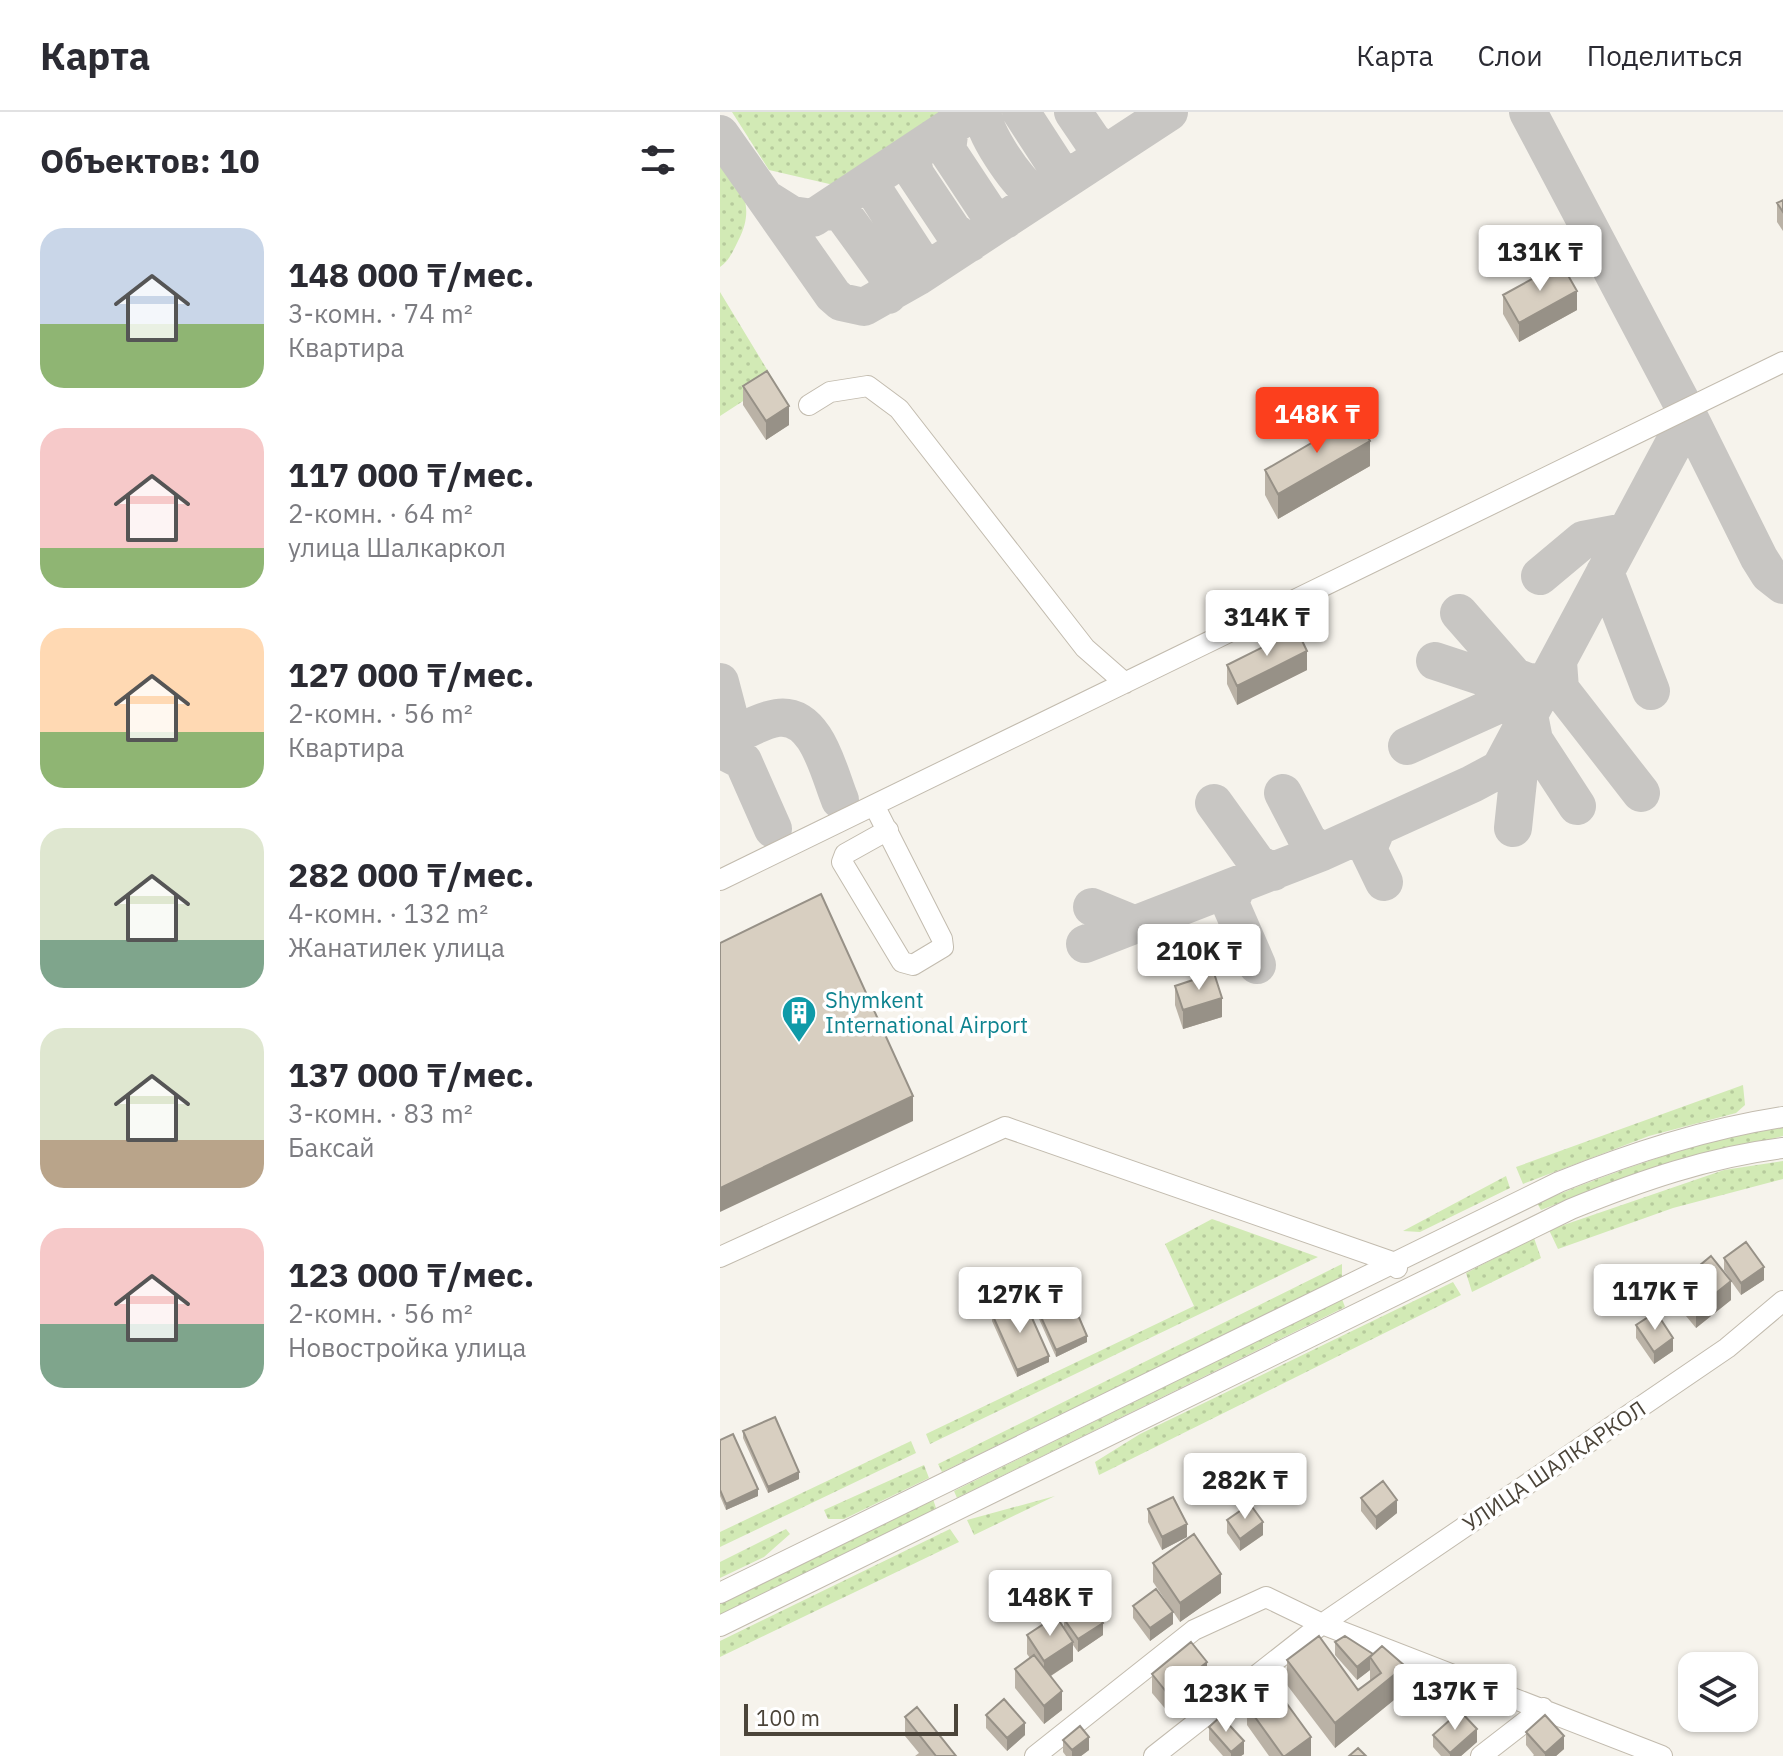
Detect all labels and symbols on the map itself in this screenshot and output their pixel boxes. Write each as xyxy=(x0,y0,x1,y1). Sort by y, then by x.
pin: 131K ₸ xyxy=(1475,225,1605,293)
pin: 148K ₸ xyxy=(1252,387,1382,455)
pin: 314K ₸ xyxy=(1202,590,1332,658)
pin: 210K ₸ xyxy=(1134,924,1264,992)
place label: Shymkent International Airport xyxy=(825,985,1028,1039)
building icon: Shymkent International Airport xyxy=(780,994,818,1044)
pin: 117K ₸ xyxy=(1590,1264,1720,1332)
pin: 127K ₸ xyxy=(955,1267,1085,1335)
street label: УЛИЦА ШАЛКАРКОЛ xyxy=(1457,1394,1651,1538)
pin: 282K ₸ xyxy=(1180,1453,1310,1521)
pin: 148K ₸ xyxy=(985,1570,1115,1638)
pin: 137K ₸ xyxy=(1390,1664,1520,1732)
pin: 123K ₸ xyxy=(1161,1666,1291,1734)
scale bar xyxy=(744,1700,958,1736)

